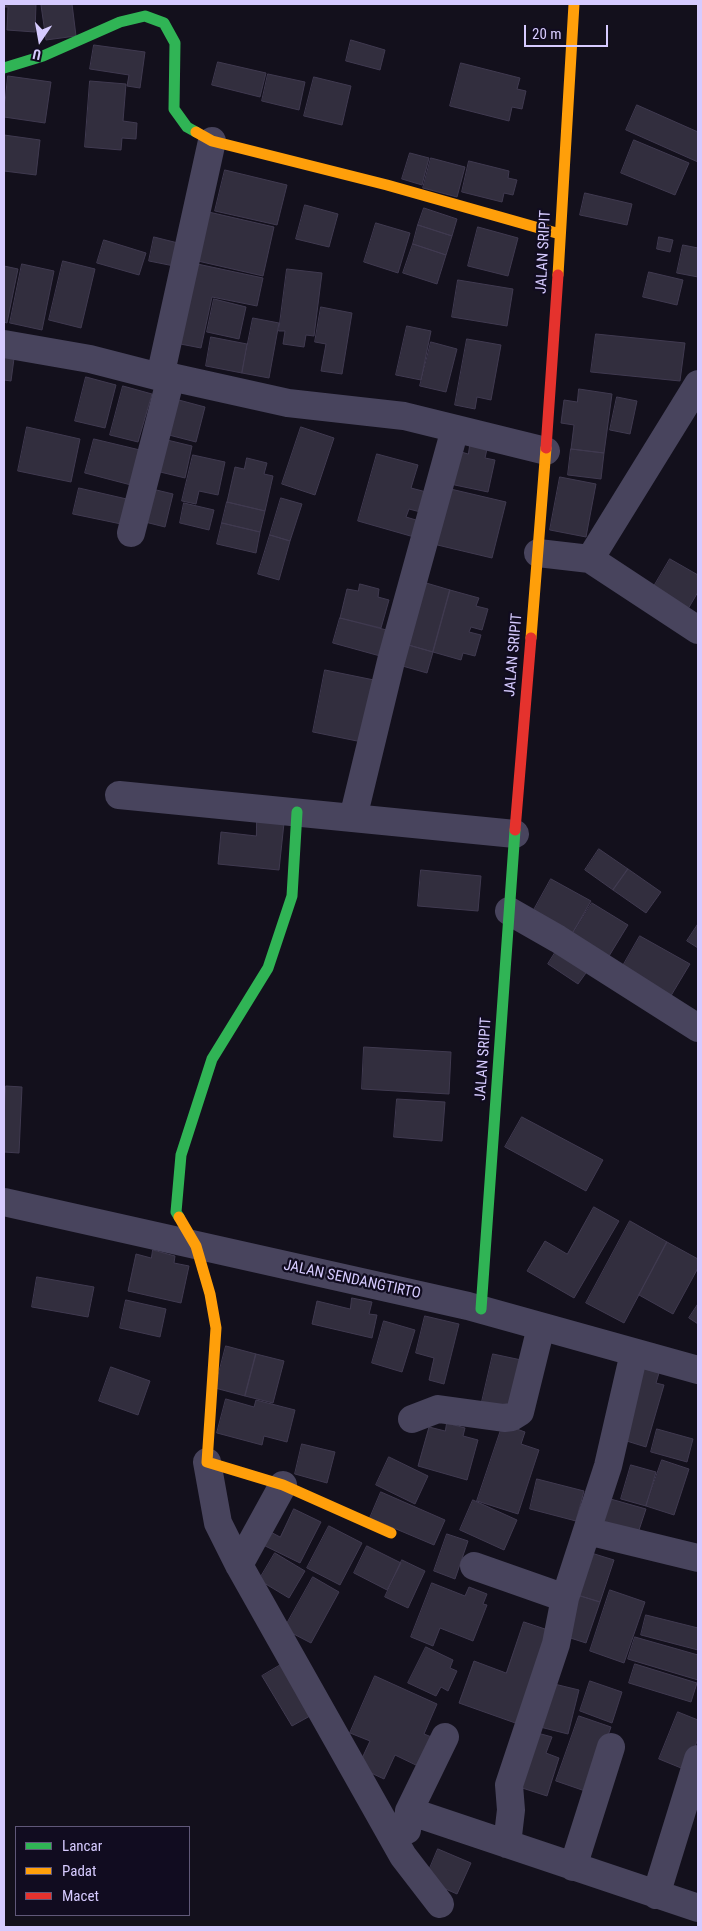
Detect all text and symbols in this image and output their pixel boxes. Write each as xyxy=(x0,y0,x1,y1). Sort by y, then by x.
north arrow xyxy=(15,15,65,65)
scale bar xyxy=(527,15,611,47)
text: 20 m xyxy=(532,25,562,43)
text: U xyxy=(31,46,42,63)
street label: JALAN SRIPIT xyxy=(533,210,555,294)
street label: JALAN SRIPIT xyxy=(501,613,527,697)
street label: JALAN SRIPIT xyxy=(472,1017,496,1101)
street label: JALAN SENDANGTIRTO xyxy=(282,1257,422,1303)
legend xyxy=(15,1826,190,1916)
text: Lancar xyxy=(62,1837,102,1855)
text: Padat xyxy=(62,1862,96,1880)
text: Macet xyxy=(62,1887,99,1905)

